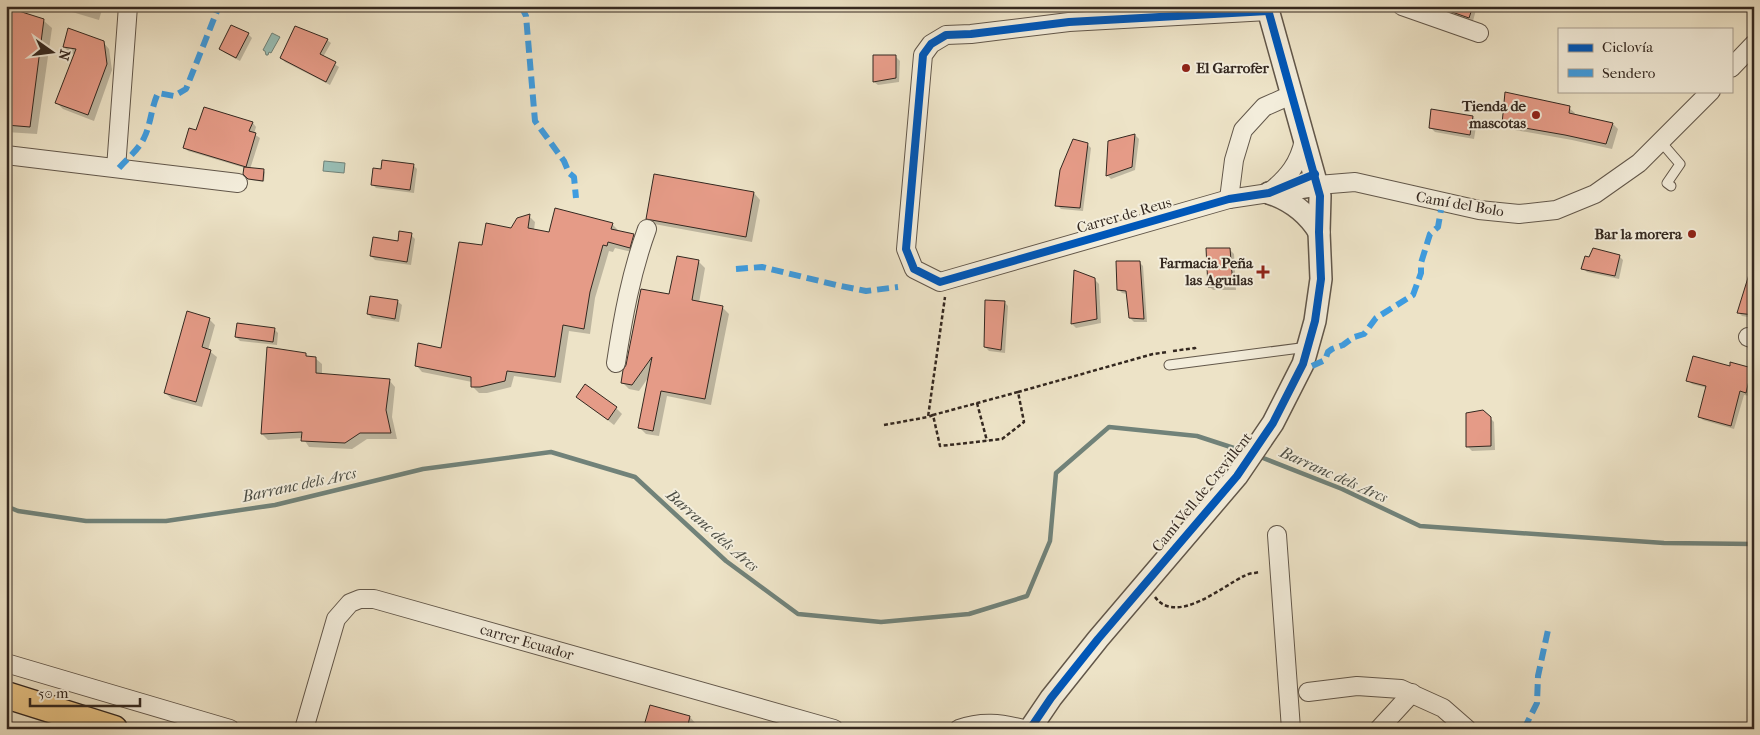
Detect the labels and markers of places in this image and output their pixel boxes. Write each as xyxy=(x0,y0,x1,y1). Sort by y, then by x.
place label: El Garrofer xyxy=(1196,59,1269,77)
marker: El Garrofer xyxy=(1180,62,1192,74)
place label: Tienda de mascotas xyxy=(1461,97,1527,132)
marker: Tienda de mascotas xyxy=(1530,109,1542,121)
place label: Bar la morera xyxy=(1594,225,1683,243)
marker: Bar la morera xyxy=(1686,228,1698,240)
place label: Farmacia Peña las Aguilas xyxy=(1158,254,1254,289)
marker: Farmacia Peña las Aguilas xyxy=(1257,266,1269,278)

